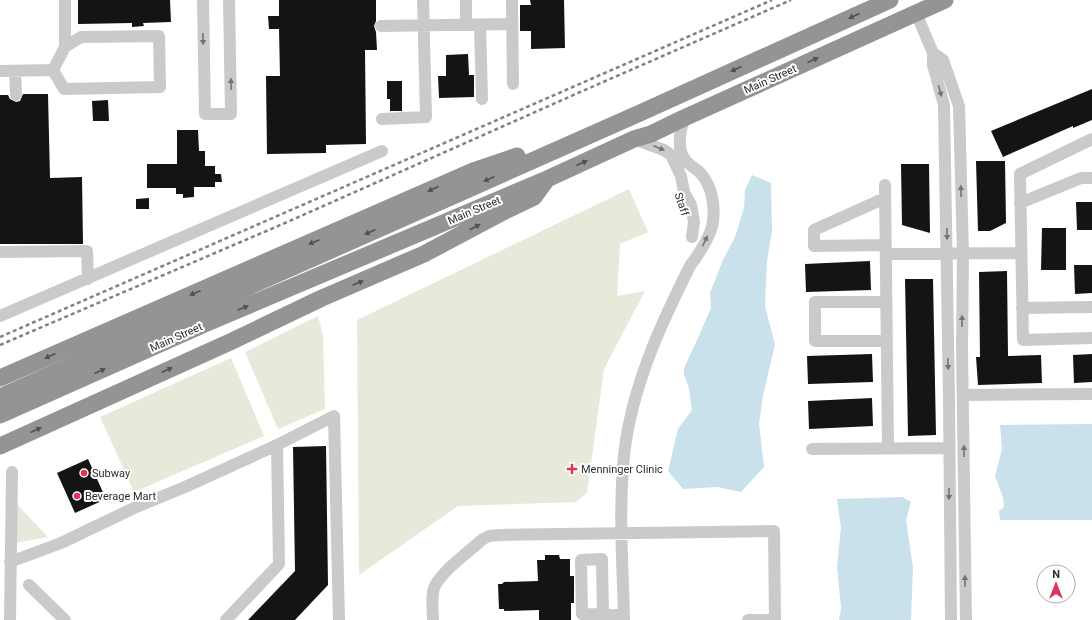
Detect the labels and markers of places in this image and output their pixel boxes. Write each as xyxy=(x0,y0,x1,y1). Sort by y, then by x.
marker: Menninger Clinic xyxy=(566,463,578,475)
place label: Menninger Clinic xyxy=(581,463,663,476)
place label: Subway xyxy=(92,467,131,480)
marker: Subway xyxy=(79,468,89,478)
place label: Beverage Mart xyxy=(85,490,157,503)
marker: Beverage Mart xyxy=(72,491,82,501)

